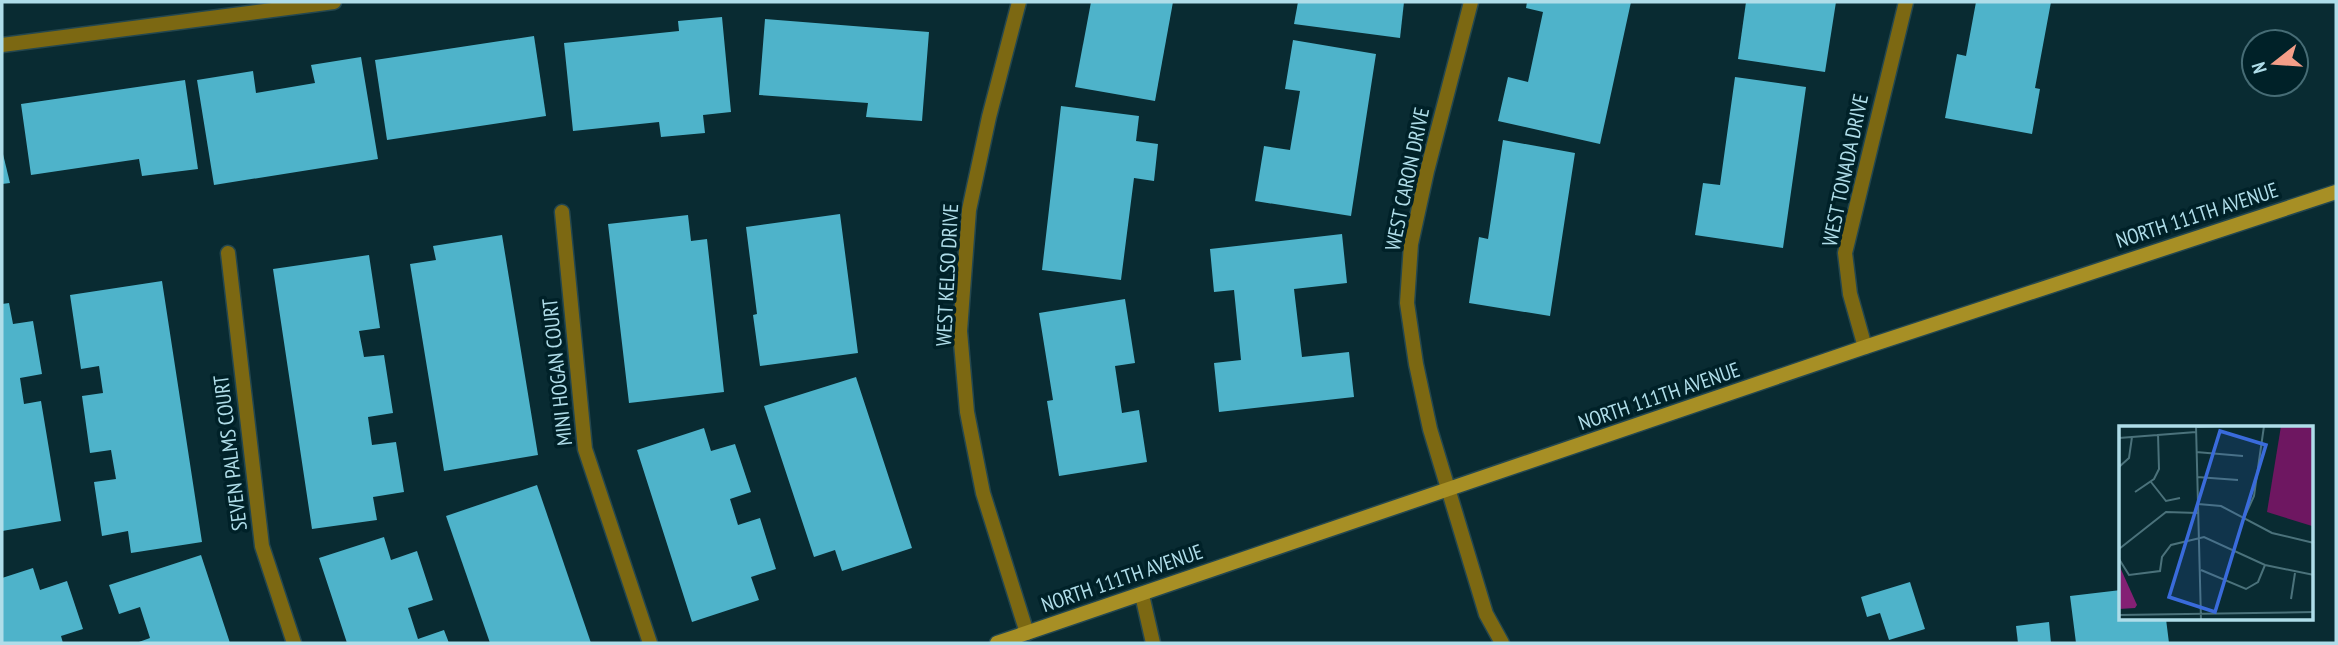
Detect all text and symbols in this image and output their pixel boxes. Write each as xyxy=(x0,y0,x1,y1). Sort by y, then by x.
north arrow xyxy=(2240,28,2310,98)
text: N xyxy=(2246,60,2272,76)
street label: WEST TONADA DRIVE xyxy=(1816,91,1874,249)
street label: WEST CARON DRIVE xyxy=(1379,105,1435,253)
street label: NORTH 111TH AVENUE xyxy=(2112,176,2282,254)
street label: WEST KELSO DRIVE xyxy=(930,203,964,347)
street label: MINI HOGAN COURT xyxy=(536,296,578,447)
street label: NORTH 111TH AVENUE xyxy=(1575,356,1743,436)
street label: SEVEN PALMS COURT xyxy=(207,373,253,532)
inset map xyxy=(2119,426,2314,620)
street label: NORTH 111TH AVENUE xyxy=(1038,538,1206,618)

